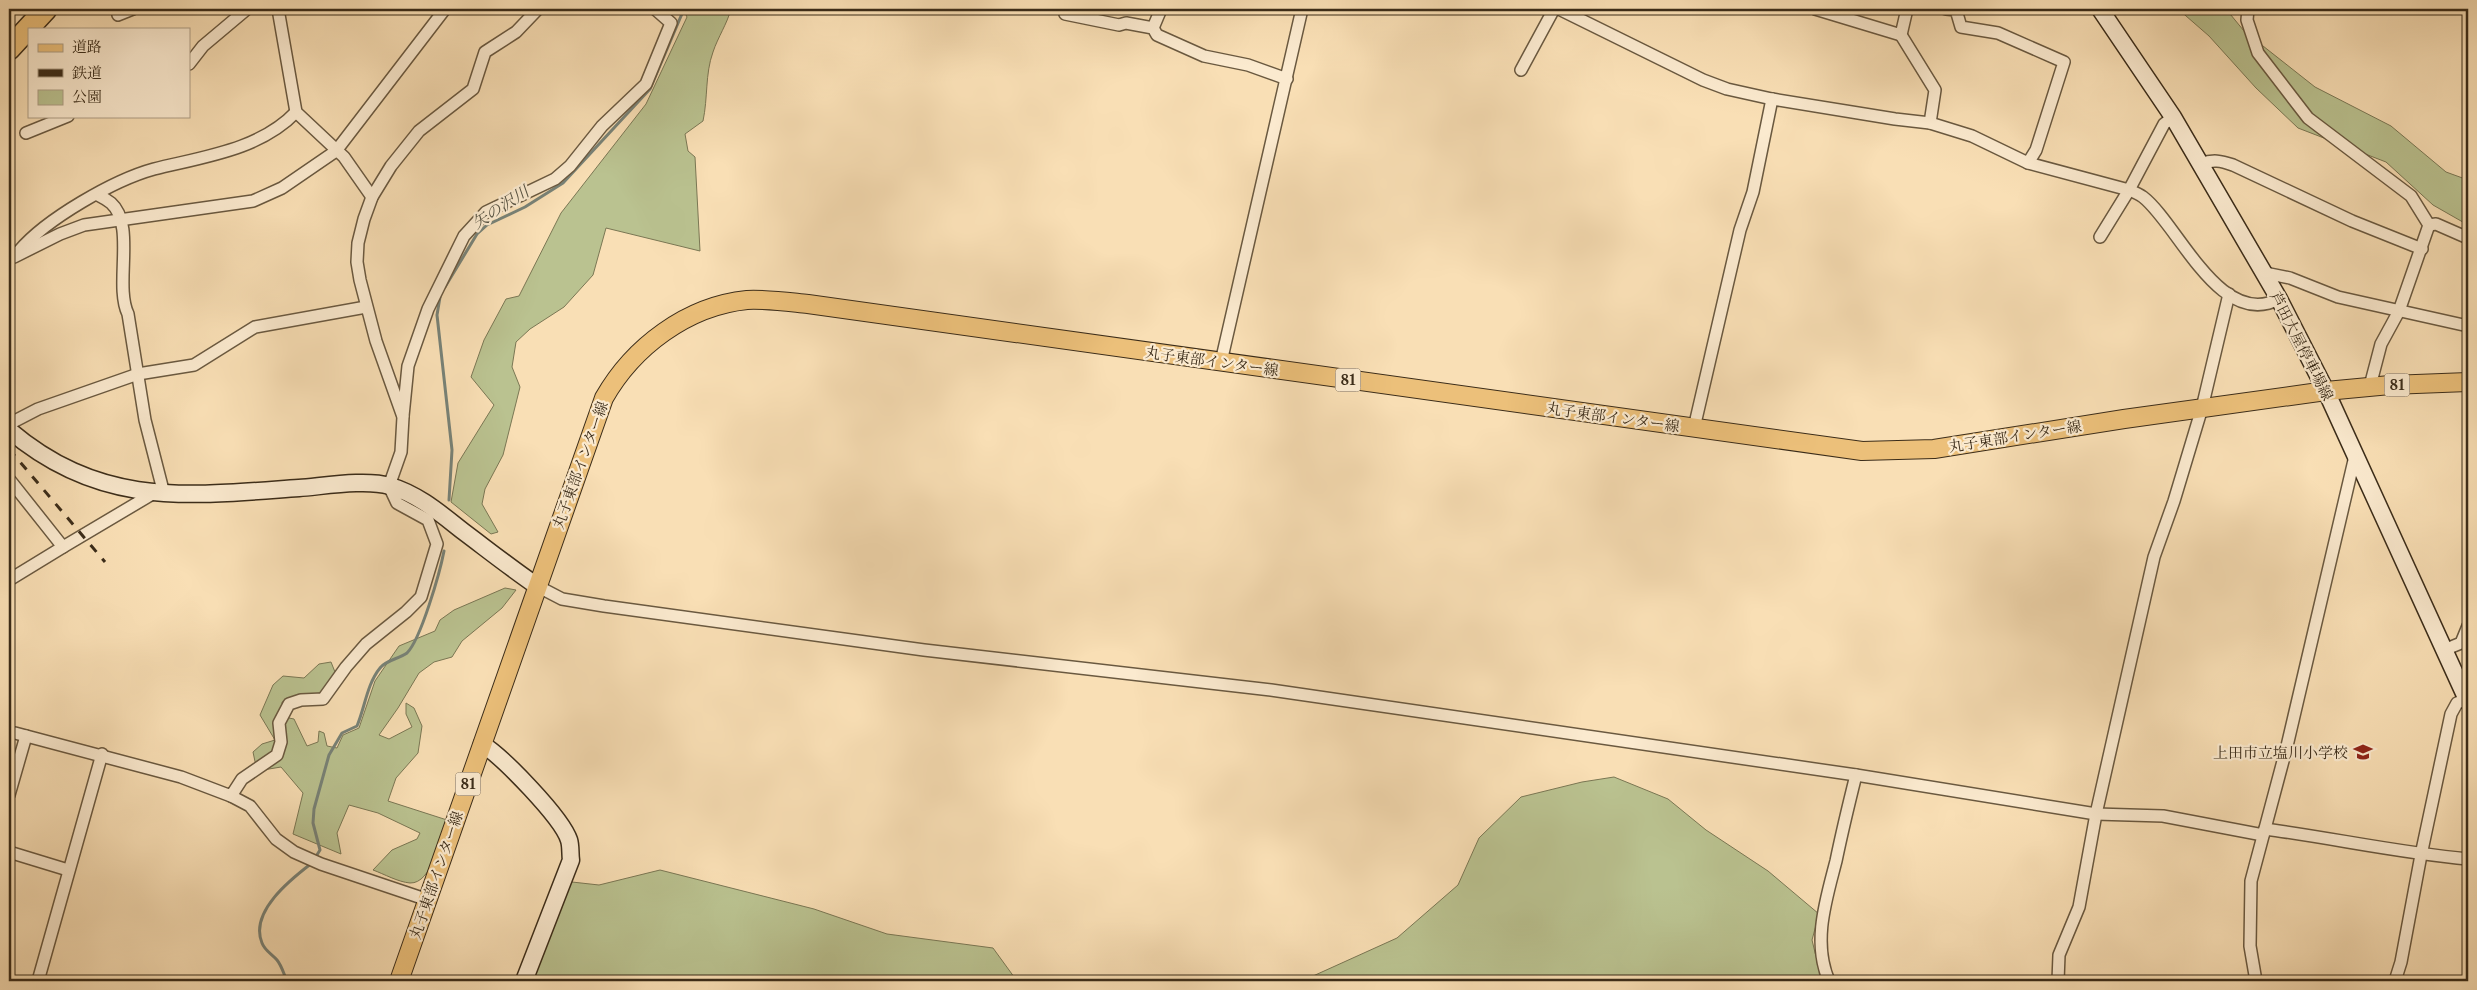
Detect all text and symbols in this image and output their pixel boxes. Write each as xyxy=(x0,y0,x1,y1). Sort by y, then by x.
legend xyxy=(28,28,190,118)
text: 道路 xyxy=(72,37,102,56)
text: 鉄道 xyxy=(72,63,102,82)
text: 公園 xyxy=(72,87,102,106)
water label: 矢の沢川 xyxy=(468,180,534,233)
street label: 芦田大屋停車場線 xyxy=(2266,288,2338,404)
street label: 丸子東部インター線 xyxy=(1144,342,1280,380)
road number: 81 xyxy=(1336,368,1360,392)
road number: 81 xyxy=(2384,374,2410,396)
street label: 丸子東部インター線 xyxy=(1545,398,1681,436)
street label: 丸子東部インター線 xyxy=(548,399,612,531)
street label: 丸子東部インター線 xyxy=(1947,416,2083,456)
school or university icon: 上田市立塩川小学校 xyxy=(2352,741,2374,763)
place label: 上田市立塩川小学校 xyxy=(2213,743,2348,762)
road number: 81 xyxy=(456,772,480,796)
street label: 丸子東部インター線 xyxy=(405,808,467,942)

